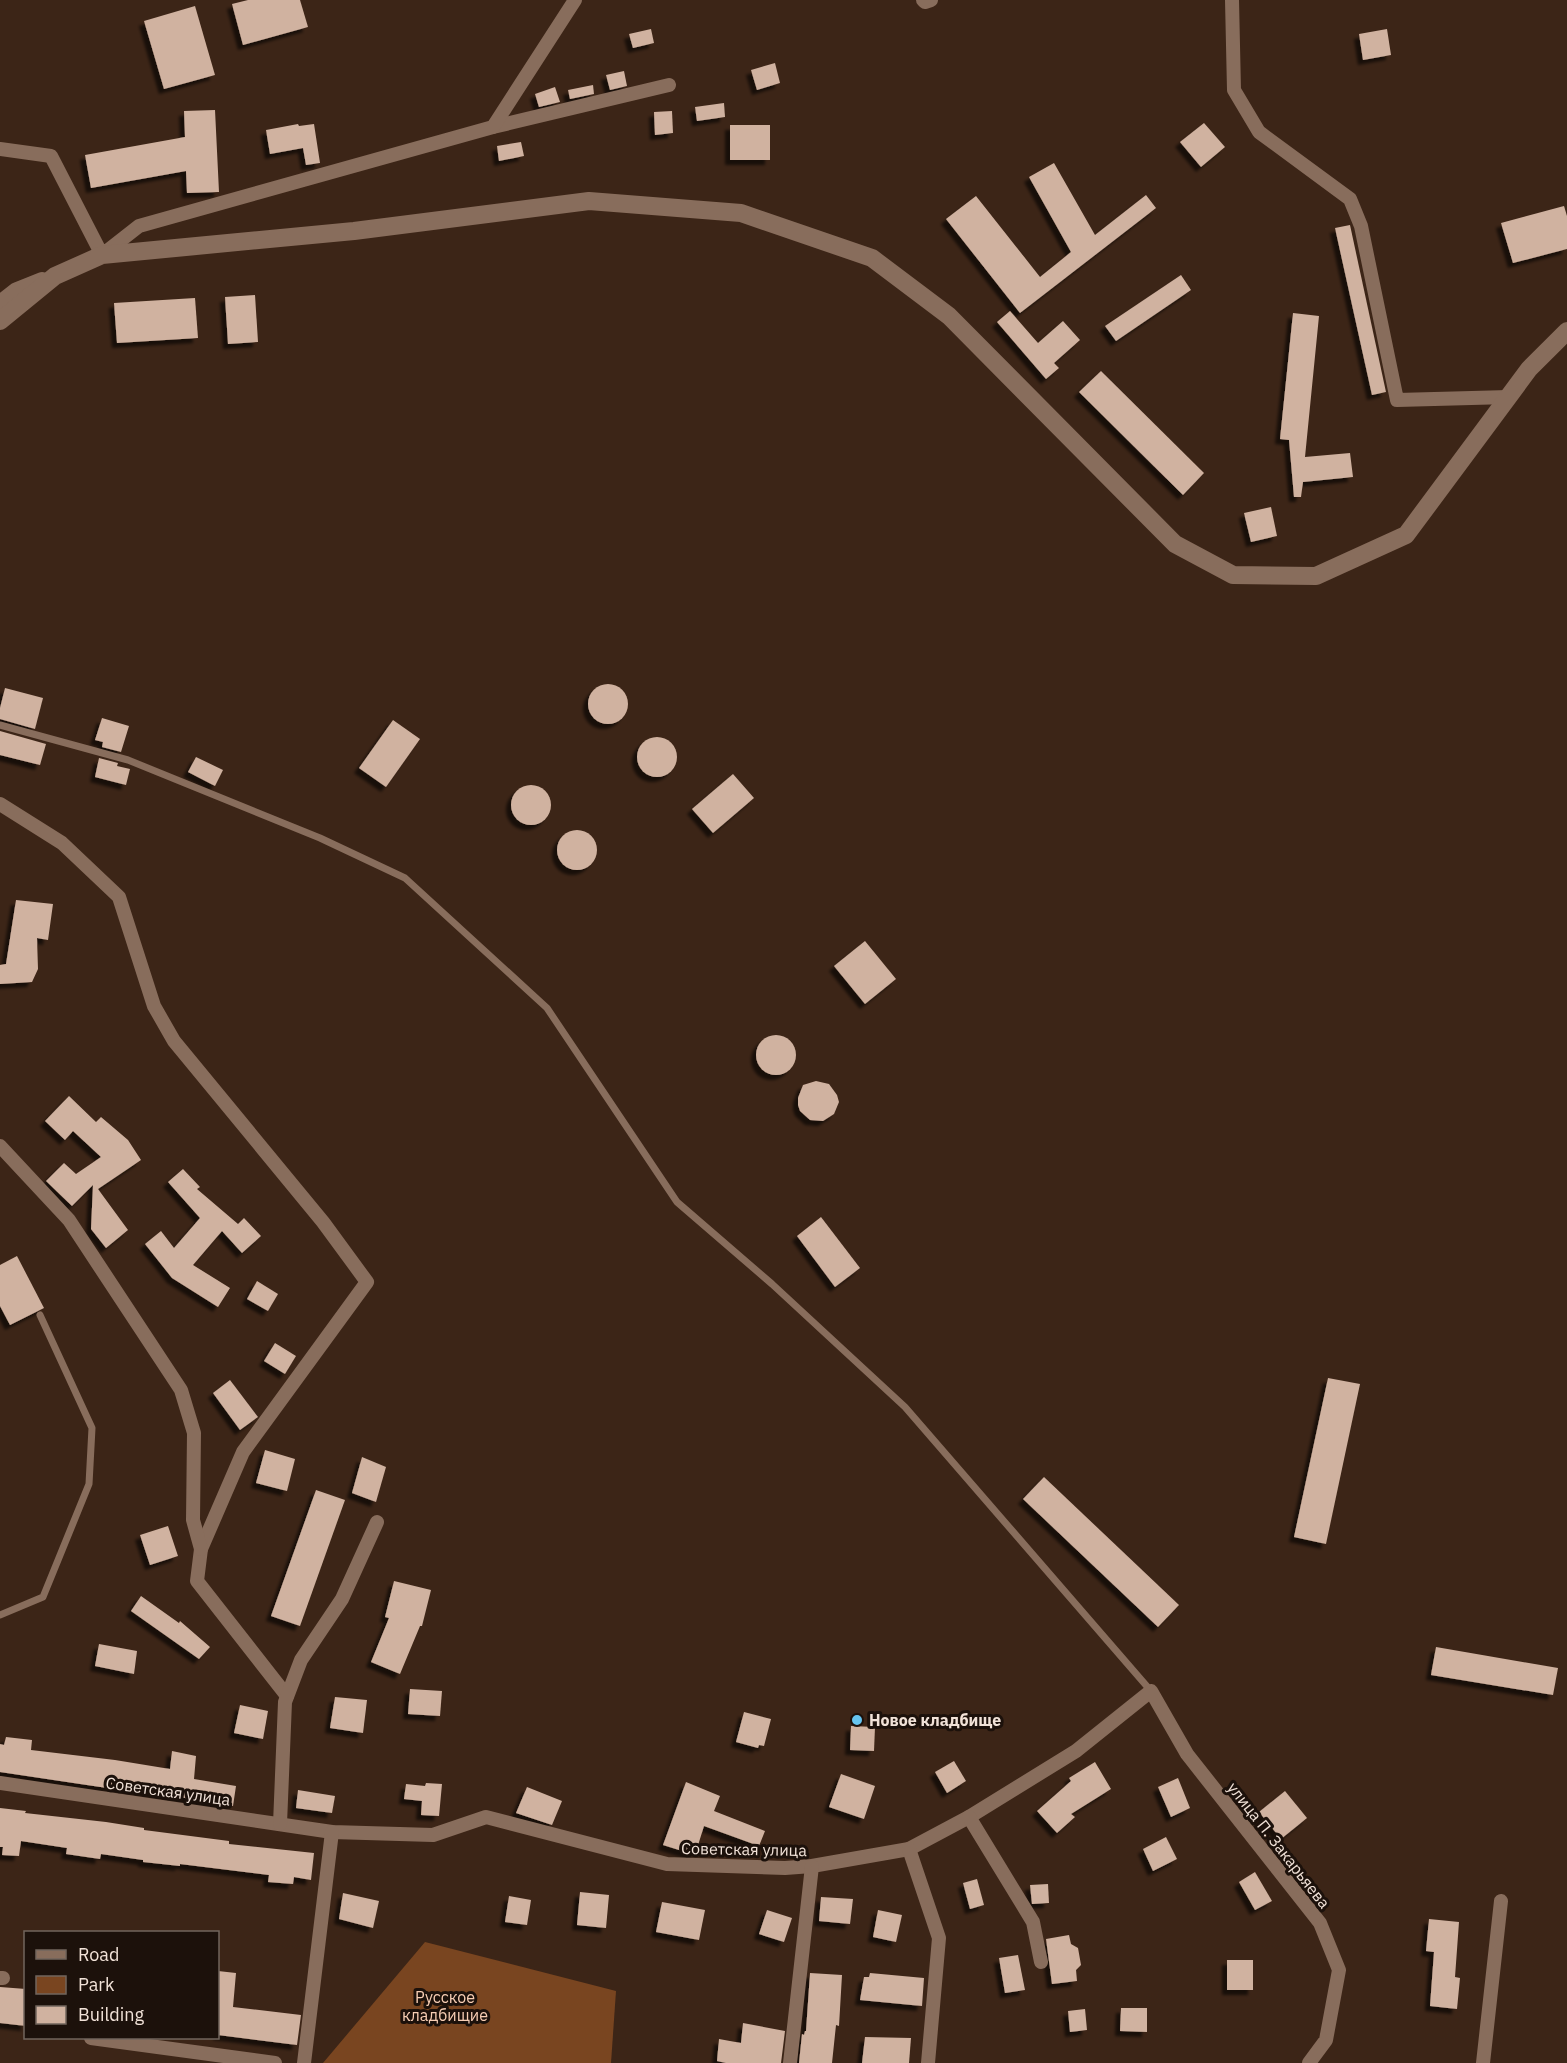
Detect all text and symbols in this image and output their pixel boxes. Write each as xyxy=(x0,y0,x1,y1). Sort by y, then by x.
place label: Новое кладбище xyxy=(869,1710,1001,1730)
marker: Новое кладбище xyxy=(850,1713,864,1727)
street label: Советская улица xyxy=(104,1772,232,1810)
street label: улица П. Закарьяева xyxy=(1223,1778,1335,1913)
street label: Советская улица xyxy=(681,1838,807,1860)
legend xyxy=(24,1931,219,2039)
text: Road xyxy=(78,1943,119,1966)
text: Park xyxy=(78,1973,115,1996)
park label: Русское кладбищие xyxy=(402,1987,488,2025)
text: Building xyxy=(78,2003,145,2026)

